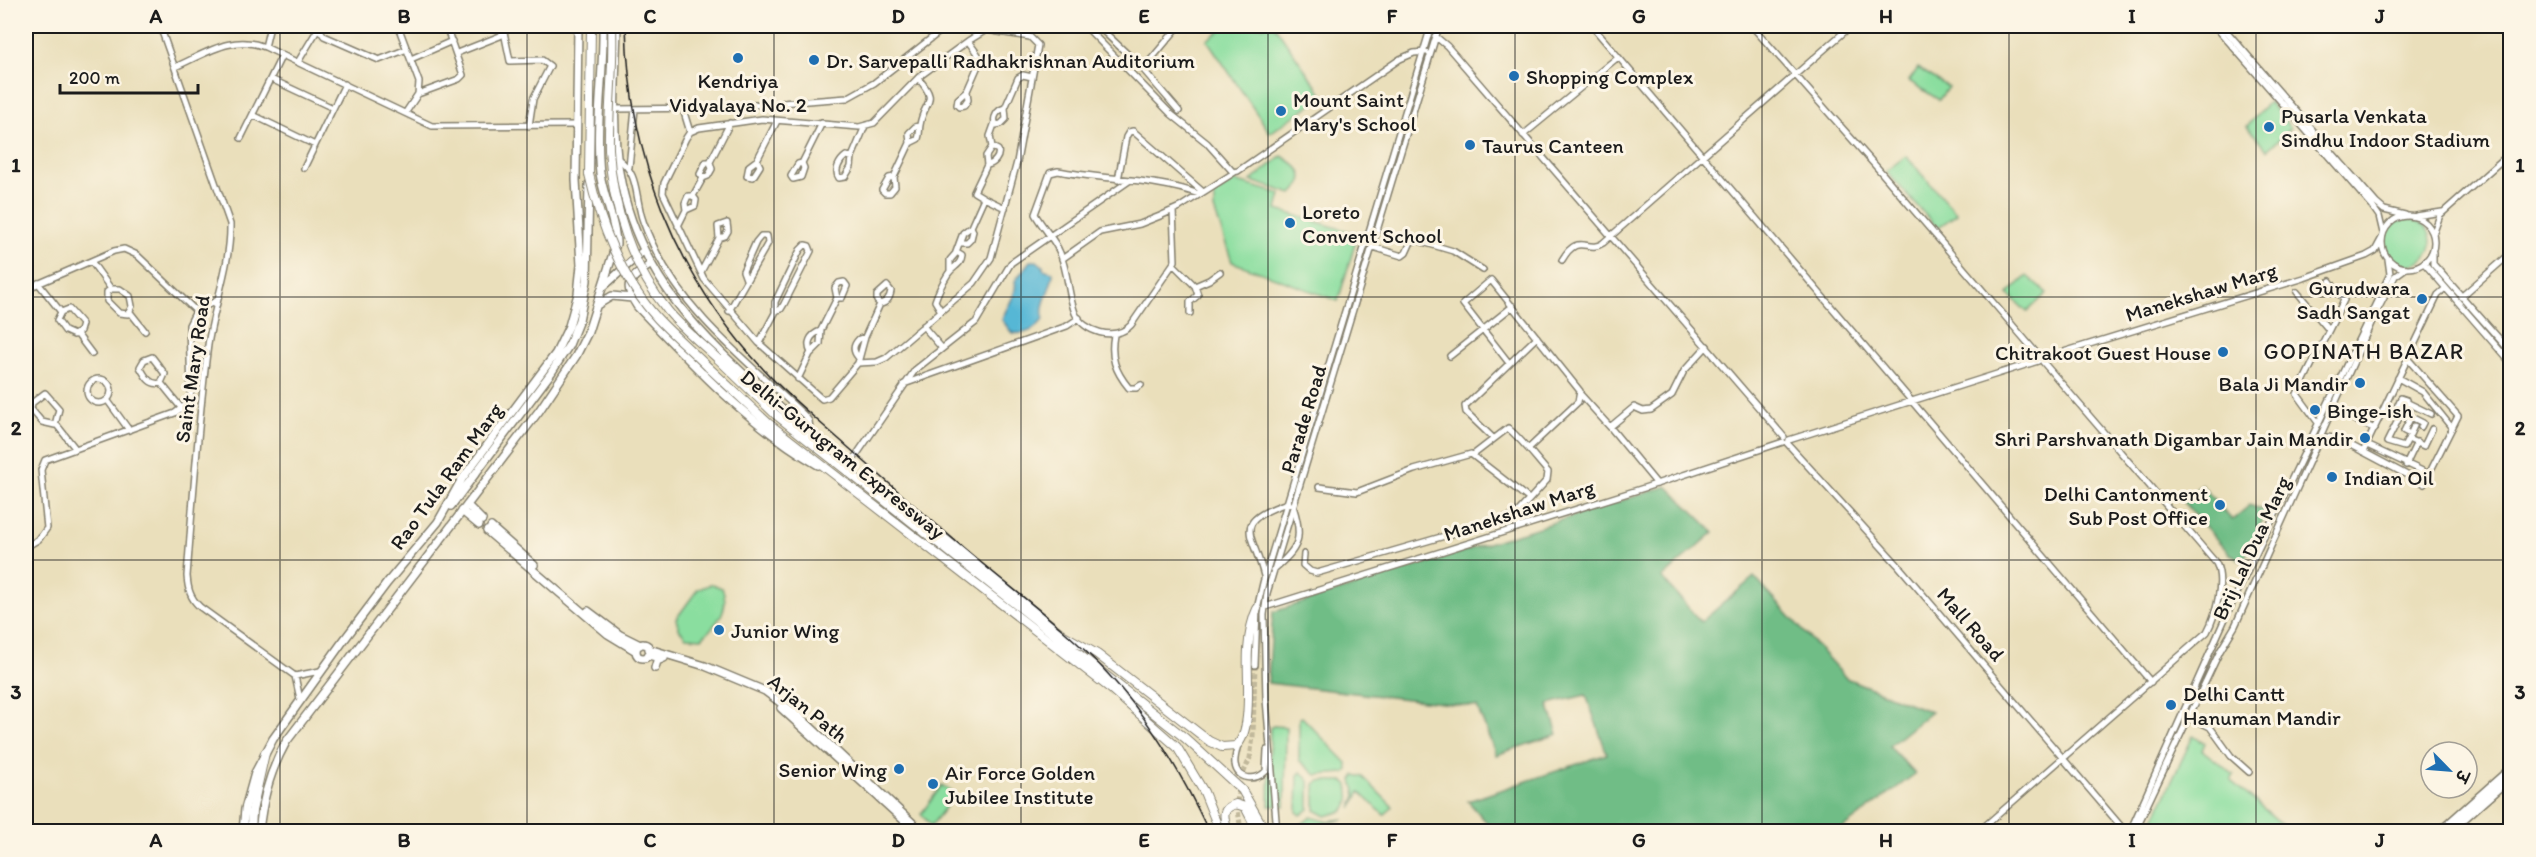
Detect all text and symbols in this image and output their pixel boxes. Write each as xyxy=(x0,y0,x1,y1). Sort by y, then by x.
text: A xyxy=(149,4,163,28)
text: B xyxy=(398,4,411,28)
text: C xyxy=(644,4,657,28)
text: D xyxy=(891,4,905,28)
text: E xyxy=(1138,4,1150,28)
text: F xyxy=(1387,4,1398,28)
text: G xyxy=(1632,4,1646,28)
text: H xyxy=(1879,4,1893,28)
text: I xyxy=(2128,4,2136,28)
text: J xyxy=(2374,4,2385,28)
place label: Dr. Sarvepalli Radhakrishnan Auditorium xyxy=(826,48,1195,73)
marker: Kendriya Vidyalaya No. 2 xyxy=(731,51,745,65)
marker: Dr. Sarvepalli Radhakrishnan Auditorium xyxy=(807,53,821,67)
scale bar xyxy=(60,57,198,95)
place label: Shopping Complex xyxy=(1526,64,1694,89)
text: 200 m xyxy=(69,67,120,89)
place label: Kendriya Vidyalaya No. 2 xyxy=(669,68,807,117)
marker: Shopping Complex xyxy=(1507,69,1521,83)
place label: Mount Saint Mary's School xyxy=(1293,87,1417,136)
place label: Pusarla Venkata Sindhu Indoor Stadium xyxy=(2281,103,2490,152)
marker: Mount Saint Mary's School xyxy=(1274,104,1288,118)
marker: Pusarla Venkata Sindhu Indoor Stadium xyxy=(2262,120,2276,134)
place label: Taurus Canteen xyxy=(1482,133,1624,158)
marker: Taurus Canteen xyxy=(1463,138,1477,152)
text: 1 xyxy=(11,153,21,177)
text: 1 xyxy=(2515,153,2525,177)
place label: Loreto Convent School xyxy=(1302,199,1442,248)
marker: Loreto Convent School xyxy=(1283,216,1297,230)
street label: Manekshaw Marg xyxy=(2122,257,2280,327)
place label: Gurudwara Sadh Sangat xyxy=(2297,275,2410,324)
marker: Gurudwara Sadh Sangat xyxy=(2415,292,2429,306)
street label: Saint Mary Road xyxy=(169,294,215,444)
district label: GOPINATH BAZAR xyxy=(2263,338,2465,365)
place label: Chitrakoot Guest House xyxy=(1995,340,2211,365)
marker: Chitrakoot Guest House xyxy=(2216,345,2230,359)
street label: Parade Road xyxy=(1275,361,1332,476)
street label: Delhi-Gurugram Expressway xyxy=(736,364,950,544)
place label: Bala Ji Mandir xyxy=(2219,371,2349,396)
marker: Bala Ji Mandir xyxy=(2353,376,2367,390)
street label: Rao Tula Ram Marg xyxy=(384,397,508,554)
place label: Binge-ish xyxy=(2327,398,2414,423)
marker: Binge-ish xyxy=(2308,403,2322,417)
text: 2 xyxy=(11,416,22,440)
text: 2 xyxy=(2515,416,2526,440)
place label: Shri Parshvanath Digambar Jain Mandir xyxy=(1995,426,2353,451)
marker: Shri Parshvanath Digambar Jain Mandir xyxy=(2358,431,2372,445)
place label: Indian Oil xyxy=(2344,465,2434,490)
marker: Indian Oil xyxy=(2325,470,2339,484)
street label: Brij Lal Dua Marg xyxy=(2207,472,2295,624)
street label: Manekshaw Marg xyxy=(1440,474,1598,546)
place label: Delhi Cantonment Sub Post Office xyxy=(2044,481,2208,530)
marker: Delhi Cantonment Sub Post Office xyxy=(2213,498,2227,512)
street label: Mall Road xyxy=(1932,582,2010,667)
place label: Junior Wing xyxy=(731,618,840,643)
marker: Junior Wing xyxy=(712,623,726,637)
street label: Arjan Path xyxy=(763,668,853,748)
text: 3 xyxy=(11,680,22,704)
text: 3 xyxy=(2515,680,2526,704)
place label: Delhi Cantt Hanuman Mandir xyxy=(2183,681,2341,730)
marker: Delhi Cantt Hanuman Mandir xyxy=(2164,698,2178,712)
north arrow xyxy=(2419,740,2479,800)
place label: Senior Wing xyxy=(779,757,887,782)
place label: Air Force Golden Jubilee Institute xyxy=(945,760,1095,809)
marker: Senior Wing xyxy=(892,762,906,776)
text: उ xyxy=(2451,765,2474,786)
marker: Air Force Golden Jubilee Institute xyxy=(926,777,940,791)
text: A xyxy=(149,828,163,852)
text: B xyxy=(398,828,411,852)
text: C xyxy=(644,828,657,852)
text: D xyxy=(891,828,905,852)
text: E xyxy=(1138,828,1150,852)
text: F xyxy=(1387,828,1398,852)
text: G xyxy=(1632,828,1646,852)
text: H xyxy=(1879,828,1893,852)
text: I xyxy=(2128,828,2136,852)
text: J xyxy=(2374,828,2385,852)

